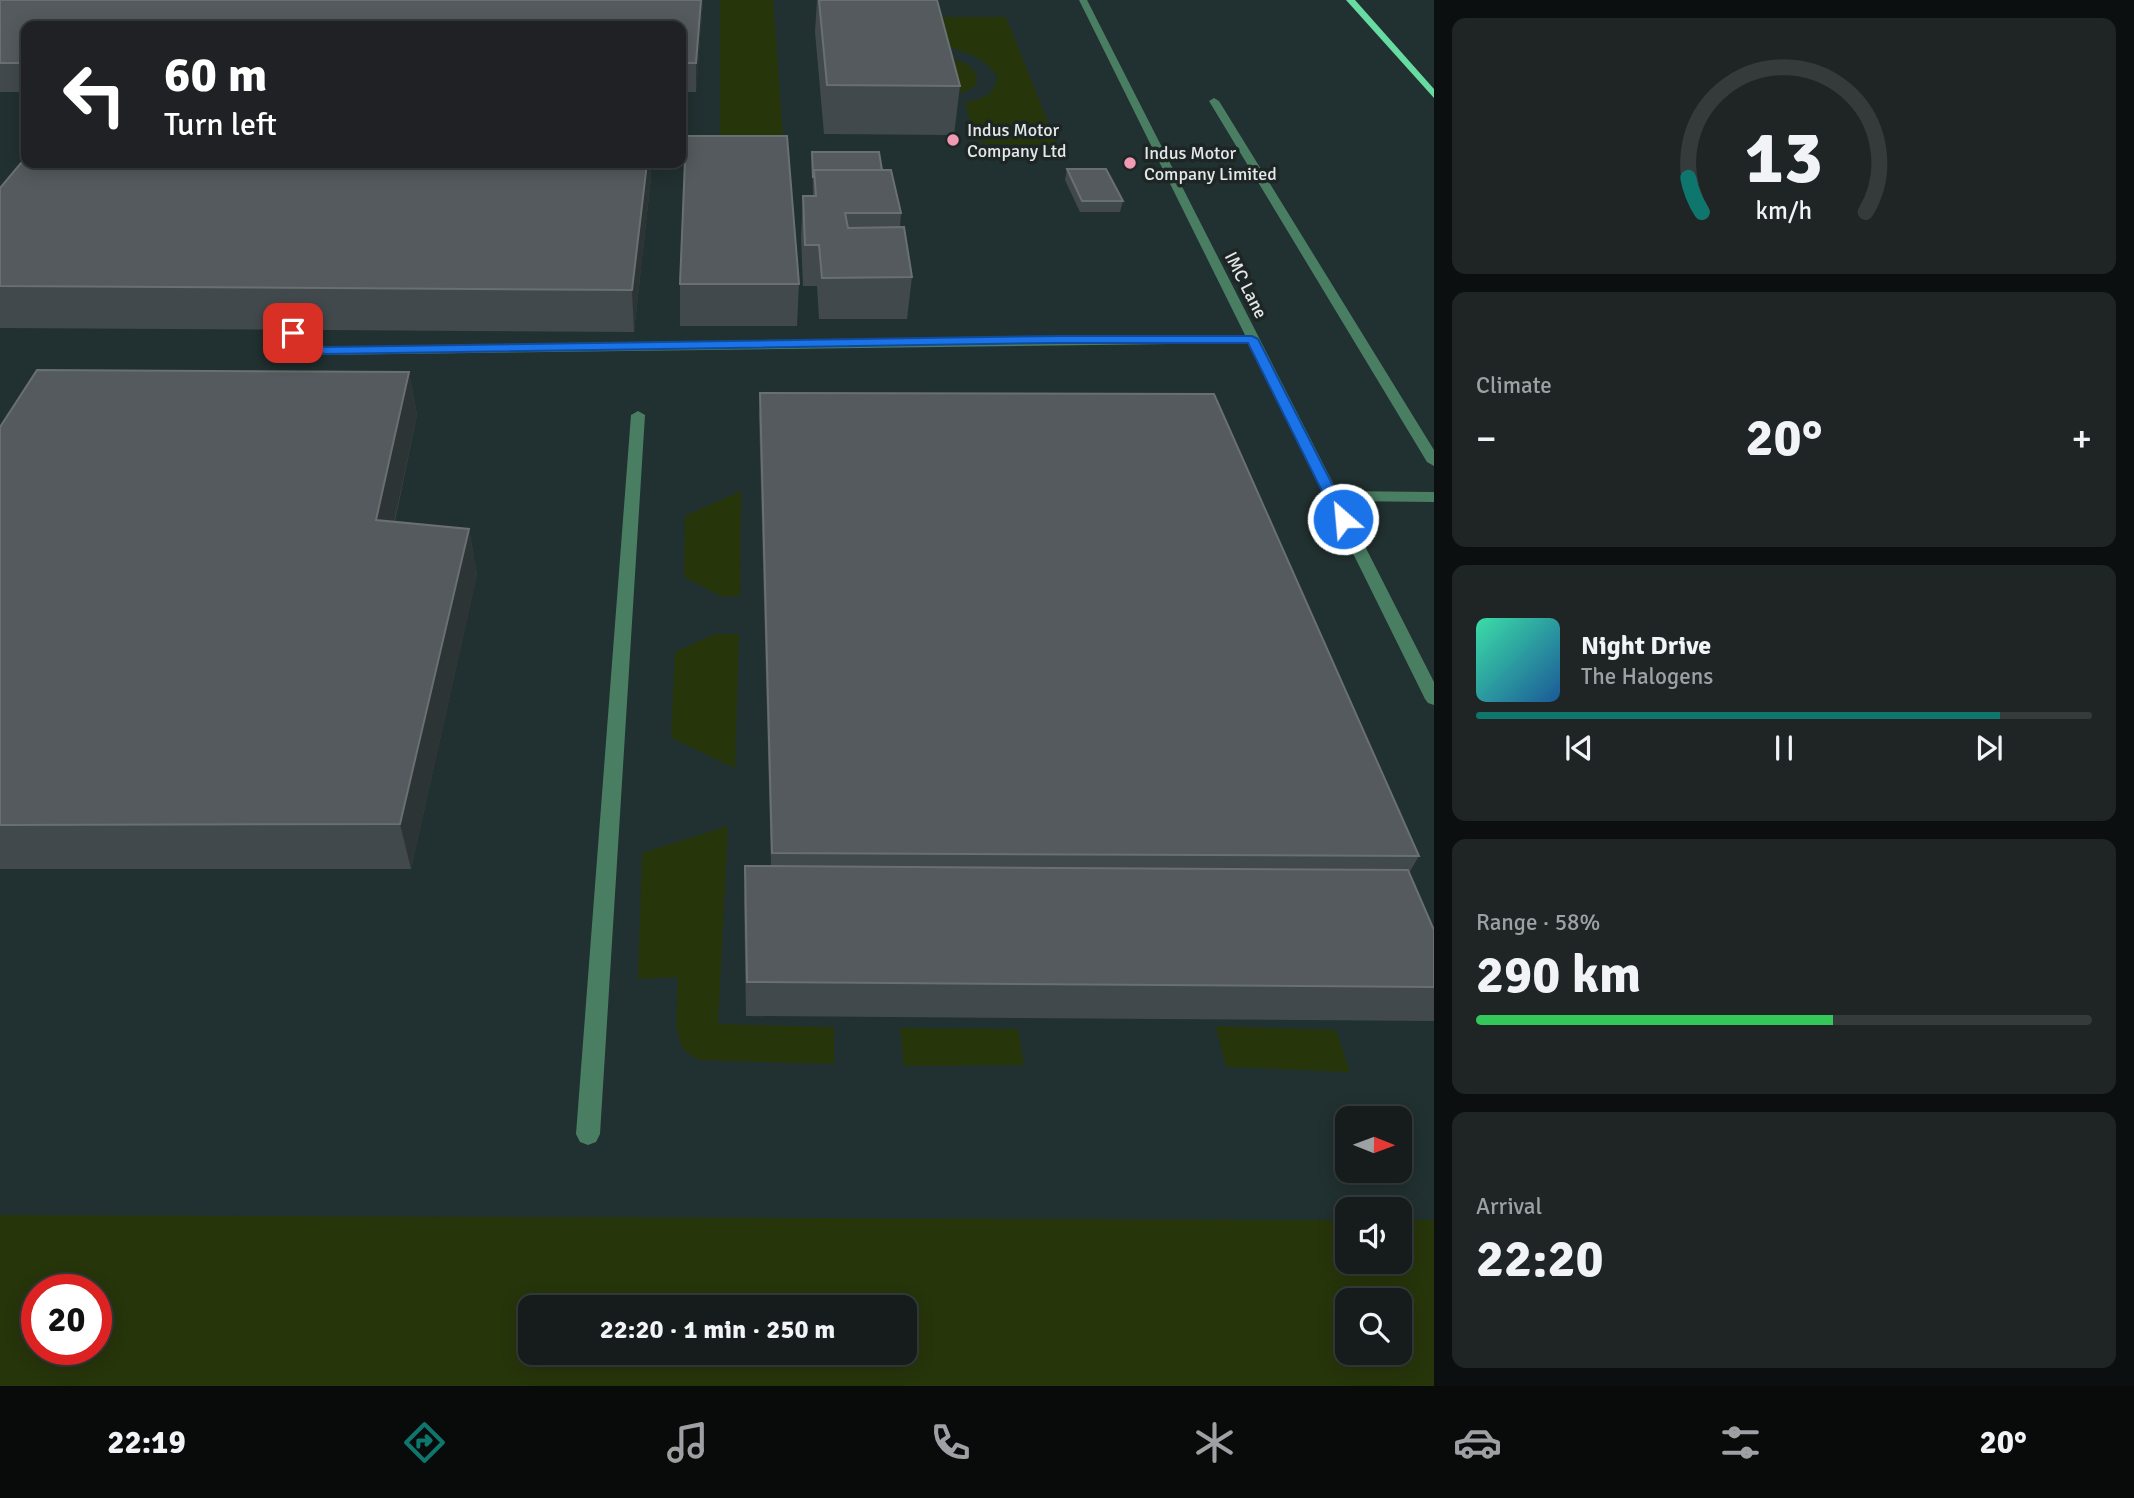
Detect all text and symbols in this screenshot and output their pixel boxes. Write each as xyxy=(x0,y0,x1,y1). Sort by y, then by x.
text: 60 m xyxy=(164,45,267,105)
icon: left xyxy=(49,49,140,140)
text: Turn left xyxy=(164,105,277,144)
text: 13 xyxy=(1745,114,1823,203)
place label: Indus Motor Company Ltd xyxy=(967,119,1066,162)
marker: Indus Motor Company Ltd xyxy=(945,132,961,148)
place label: Indus Motor Company Limited xyxy=(1144,142,1277,185)
marker: Indus Motor Company Limited xyxy=(1122,155,1138,171)
text: km/h xyxy=(1756,195,1812,226)
street label: IMC Lane xyxy=(1220,248,1272,322)
pin xyxy=(263,303,323,363)
icon: arrive xyxy=(274,314,312,352)
text: Climate xyxy=(1476,371,1552,400)
text: 20° xyxy=(1746,406,1822,470)
text: − xyxy=(1476,415,1497,462)
text: + xyxy=(2071,415,2092,462)
position arrow xyxy=(1306,482,1380,556)
text: Night Drive xyxy=(1581,630,1711,662)
text: The Halogens xyxy=(1581,662,1713,691)
icon: previous xyxy=(1560,729,1598,767)
icon: pause xyxy=(1765,729,1803,767)
icon: next xyxy=(1970,729,2008,767)
text: Range · 58% xyxy=(1476,908,1600,937)
text: 290 km xyxy=(1476,943,1641,1007)
north arrow xyxy=(1335,1106,1412,1183)
map controls xyxy=(1335,1106,1412,1365)
text: Arrival xyxy=(1476,1192,1542,1221)
button: sound xyxy=(1335,1197,1412,1274)
text: 22:20 xyxy=(1476,1227,1604,1291)
speed limit sign: 20 xyxy=(21,1274,112,1365)
button: search xyxy=(1335,1288,1412,1365)
text: 22:20 · 1 min · 250 m xyxy=(600,1314,835,1346)
icon: directions xyxy=(400,1418,449,1467)
icon: music xyxy=(663,1418,712,1467)
icon: phone xyxy=(926,1418,975,1467)
icon: climate xyxy=(1190,1418,1239,1467)
icon: car xyxy=(1453,1418,1502,1467)
icon: filters xyxy=(1716,1418,1765,1467)
text: 22:19 xyxy=(107,1423,186,1462)
text: 20° xyxy=(1979,1423,2027,1462)

